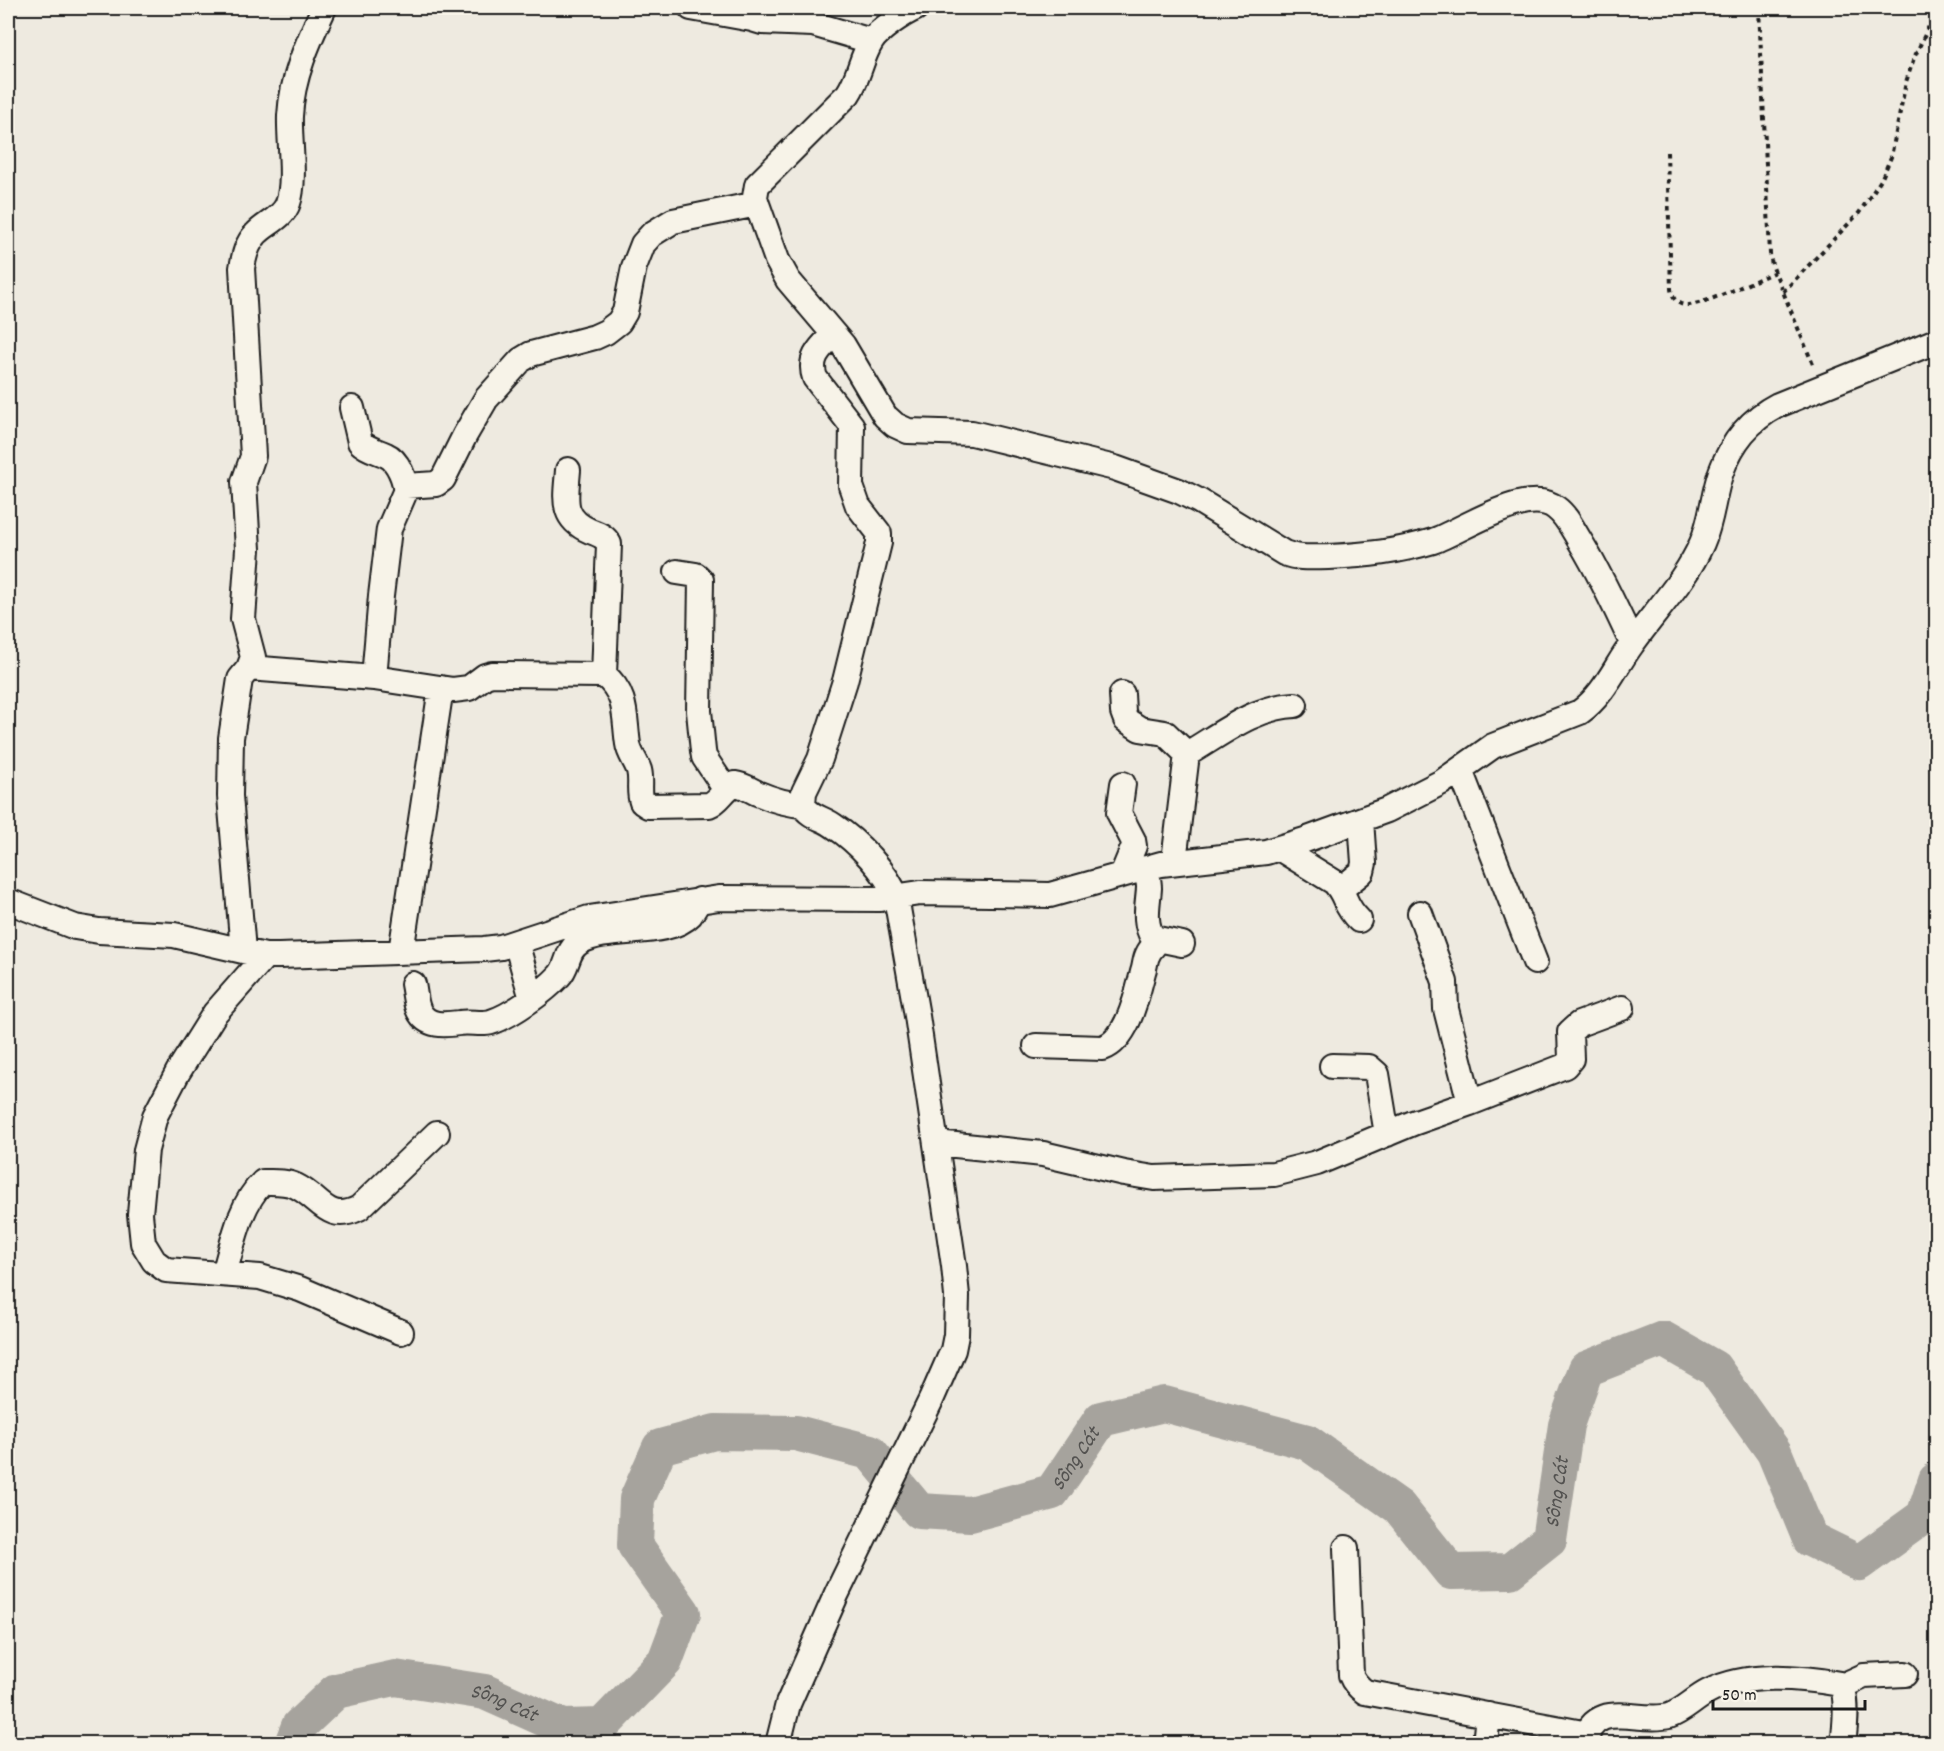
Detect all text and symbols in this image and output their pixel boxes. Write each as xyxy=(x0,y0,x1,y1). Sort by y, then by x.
water label: Sông Cát xyxy=(1045,1420,1111,1498)
water label: Sông Cát xyxy=(1539,1453,1579,1530)
scale bar xyxy=(1713,1673,1864,1711)
water label: Sông Cát xyxy=(468,1678,544,1733)
text: 50 m xyxy=(1722,1684,1757,1709)

